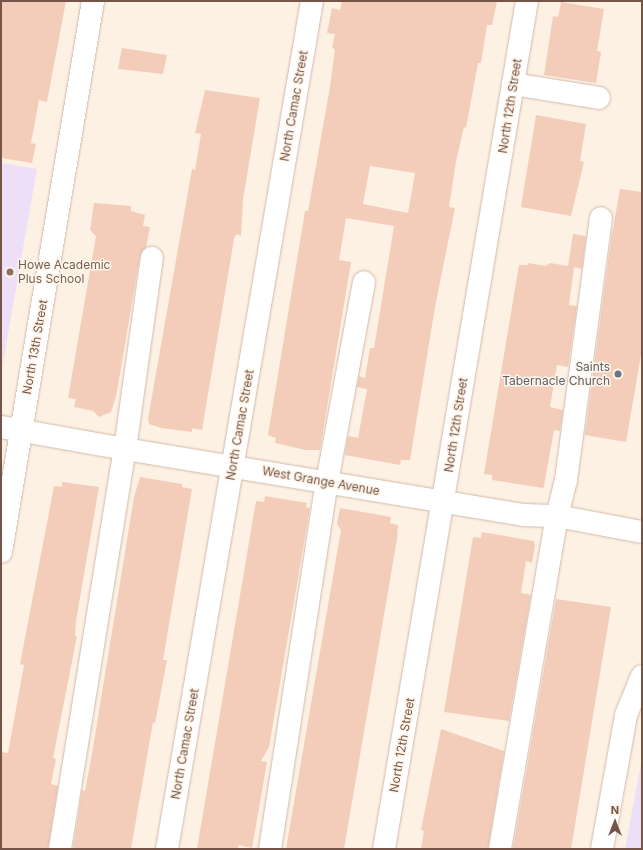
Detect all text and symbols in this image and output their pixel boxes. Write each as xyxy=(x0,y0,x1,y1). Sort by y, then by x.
street label: North Camac Street xyxy=(277,50,311,162)
street label: North 12th Street xyxy=(495,58,525,154)
place label: Howe Academic Plus School xyxy=(18,258,110,286)
marker: Howe Academic Plus School xyxy=(5,267,15,277)
street label: North 13th Street xyxy=(20,299,50,395)
place label: Saints Tabernacle Church xyxy=(502,360,610,388)
street label: North Camac Street xyxy=(223,369,257,481)
marker: Saints Tabernacle Church xyxy=(613,369,623,379)
street label: North 12th Street xyxy=(441,377,471,473)
street label: West Grange Avenue xyxy=(261,464,381,498)
street label: North Camac Street xyxy=(168,688,202,800)
street label: North 12th Street xyxy=(387,697,417,793)
north arrow xyxy=(595,802,635,842)
text: N xyxy=(611,803,619,817)

